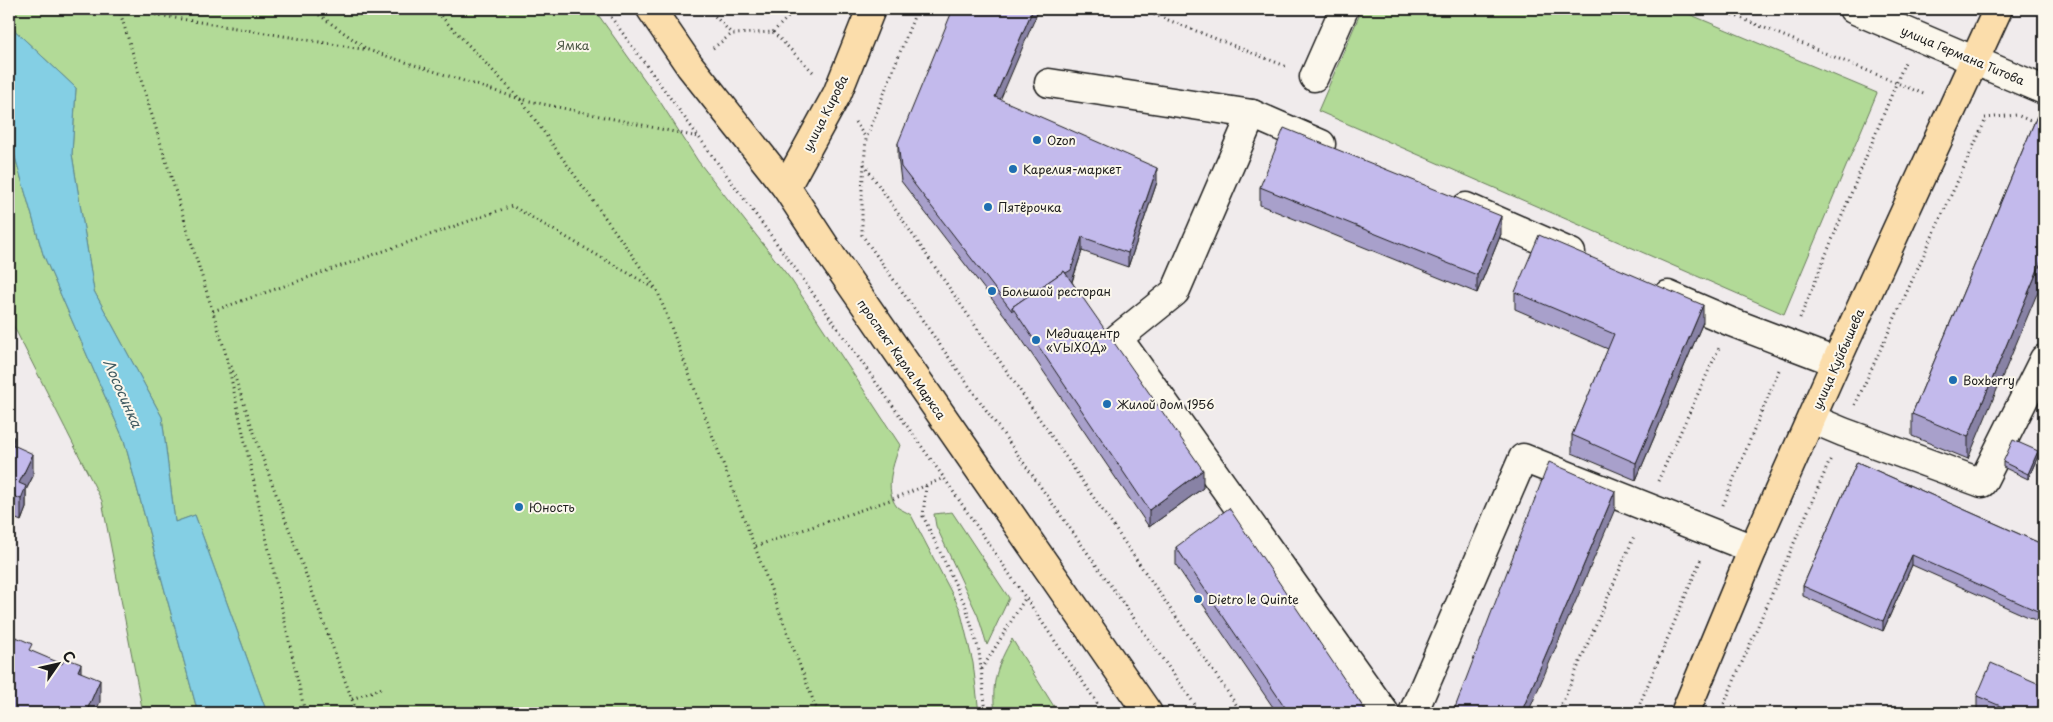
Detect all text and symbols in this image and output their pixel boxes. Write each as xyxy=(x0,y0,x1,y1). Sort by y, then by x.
street label: улица Германа Титова xyxy=(1898,21,2028,89)
park label: Ямка xyxy=(557,36,590,54)
street label: улица Кирова xyxy=(798,71,852,154)
place label: Ozon xyxy=(1047,131,1076,149)
marker: Ozon xyxy=(1031,134,1043,146)
place label: Карелия-маркет xyxy=(1023,160,1121,178)
marker: Карелия-маркет xyxy=(1007,163,1019,175)
place label: Пятёрочка xyxy=(998,198,1062,216)
marker: Пятёрочка xyxy=(982,201,994,213)
place label: Большой ресторан xyxy=(1002,282,1111,300)
marker: Большой ресторан xyxy=(986,285,998,297)
street label: проспект Карла Маркса xyxy=(854,295,951,423)
street label: улица Куйбышева xyxy=(1808,305,1869,412)
place label: Медиацентр «ѴЫХОД» xyxy=(1046,324,1120,356)
marker: Медиацентр «ѴЫХОД» xyxy=(1030,334,1042,346)
water label: Лососинка xyxy=(99,355,148,432)
place label: Boxberry xyxy=(1963,371,2015,389)
marker: Boxberry xyxy=(1947,374,1959,386)
place label: Жилой дом 1956 xyxy=(1117,395,1215,413)
marker: Жилой дом 1956 xyxy=(1101,398,1113,410)
place label: Юность xyxy=(529,498,575,516)
marker: Юность xyxy=(513,501,525,513)
place label: Dietro le Quinte xyxy=(1208,590,1299,608)
marker: Dietro le Quinte xyxy=(1192,593,1204,605)
north arrow xyxy=(32,640,82,690)
text: С xyxy=(58,646,81,667)

